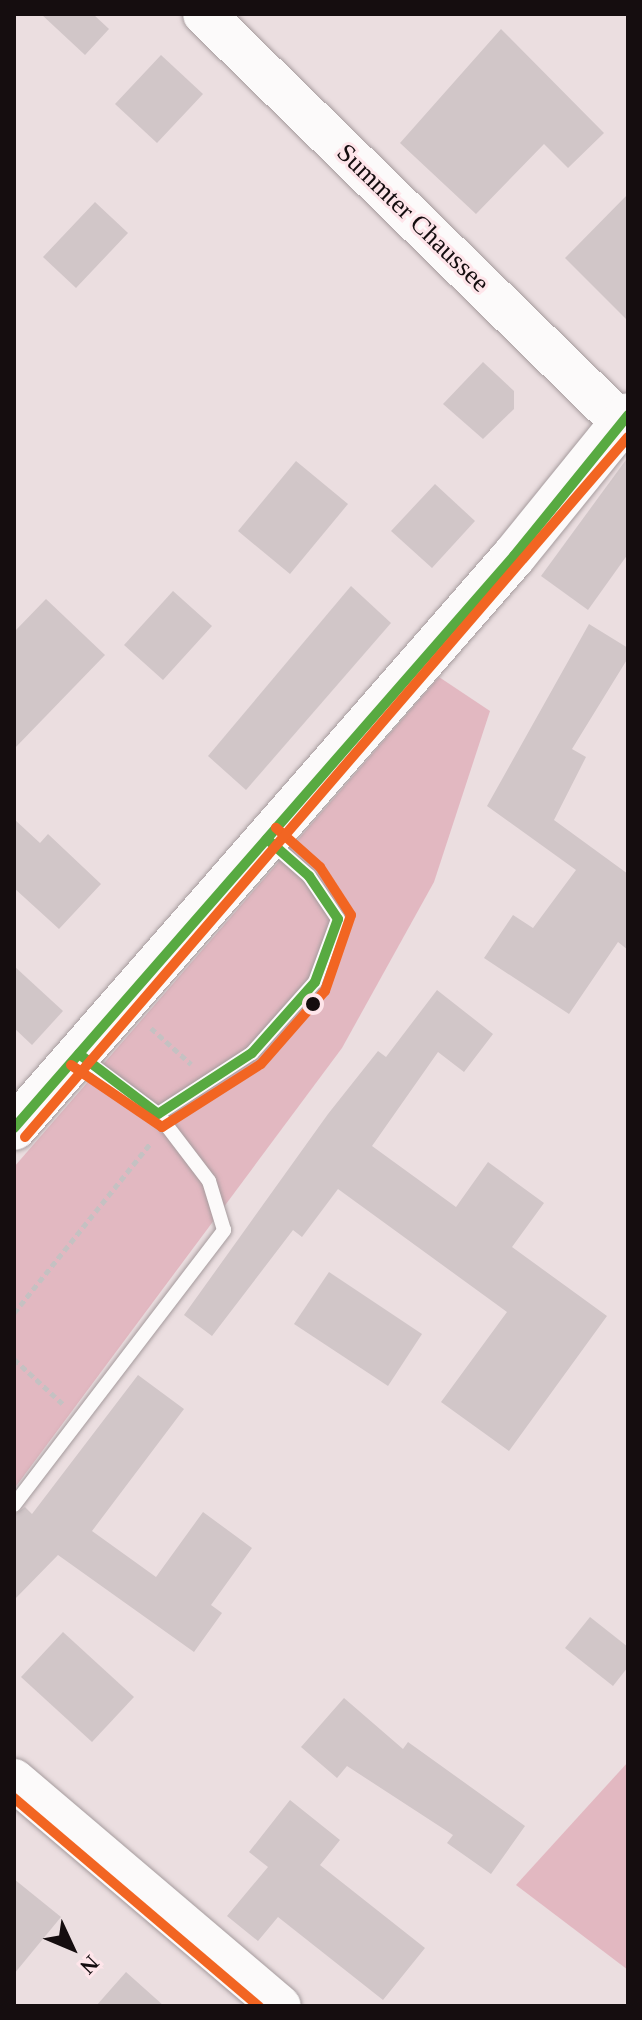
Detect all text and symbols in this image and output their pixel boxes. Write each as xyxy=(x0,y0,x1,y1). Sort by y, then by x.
street label: Summter Chaussee xyxy=(330,137,496,299)
unlabelled marker xyxy=(305,996,321,1012)
north arrow xyxy=(32,1908,112,1988)
text: N xyxy=(75,1951,104,1979)

